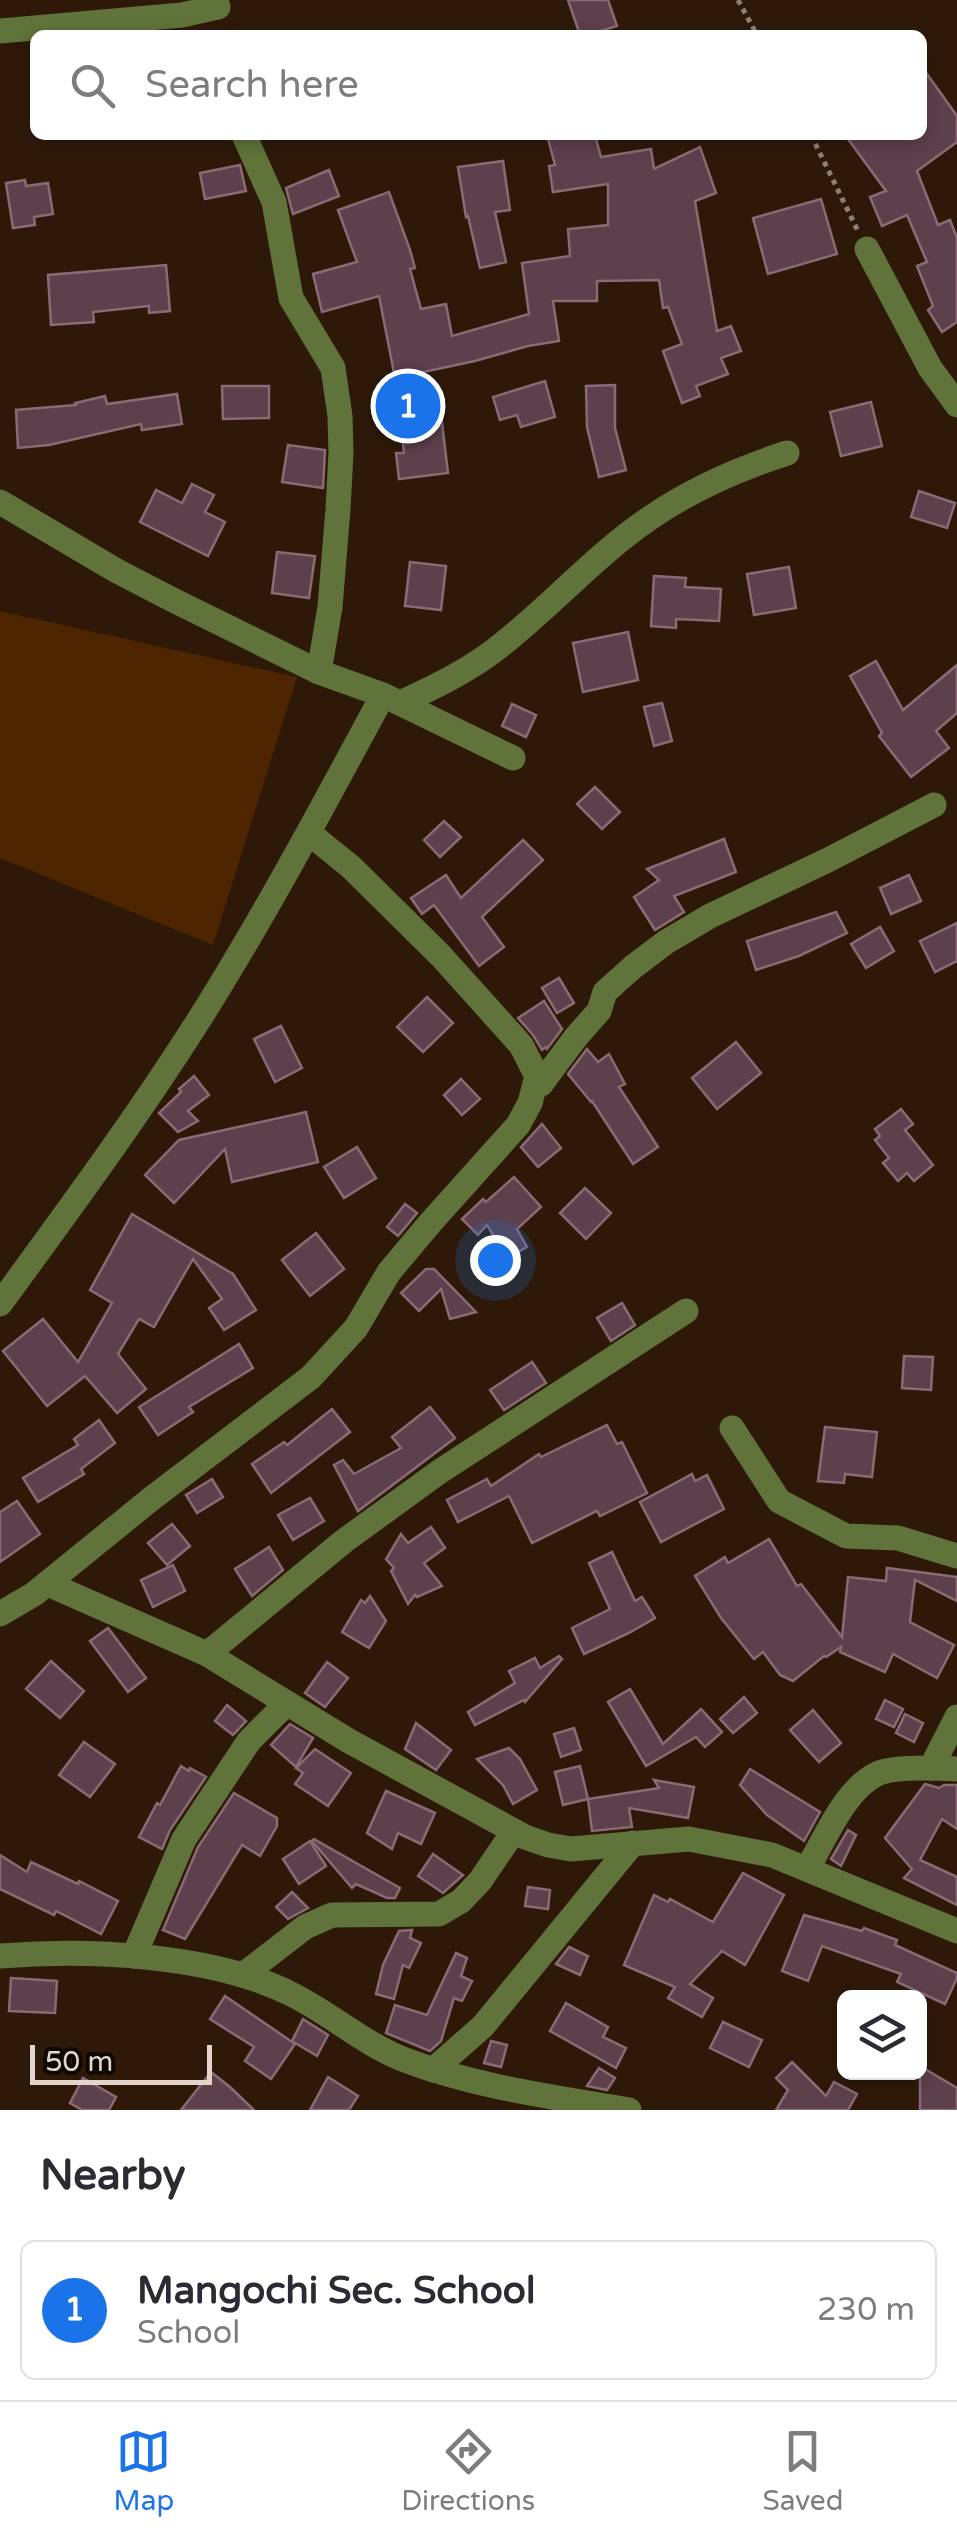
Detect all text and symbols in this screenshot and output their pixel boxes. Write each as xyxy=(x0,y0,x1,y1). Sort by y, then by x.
search box xyxy=(30,30,927,140)
icon: search xyxy=(65,58,120,113)
text: Search here xyxy=(145,62,359,108)
pin: 1 xyxy=(376,368,440,444)
your location xyxy=(470,1235,521,1286)
map controls xyxy=(837,1990,927,2080)
button: layers xyxy=(837,1990,927,2080)
scale bar xyxy=(30,2040,212,2084)
text: 50 m xyxy=(45,2045,113,2079)
text: Nearby xyxy=(40,2150,185,2201)
text: Mangochi Sec. School xyxy=(137,2268,535,2314)
text: 1 xyxy=(64,2291,85,2329)
text: 230 m xyxy=(817,2291,915,2329)
text: School xyxy=(137,2314,240,2352)
tab: Map xyxy=(114,2424,174,2518)
tab: Directions xyxy=(401,2424,535,2518)
tab: Saved xyxy=(762,2424,843,2518)

